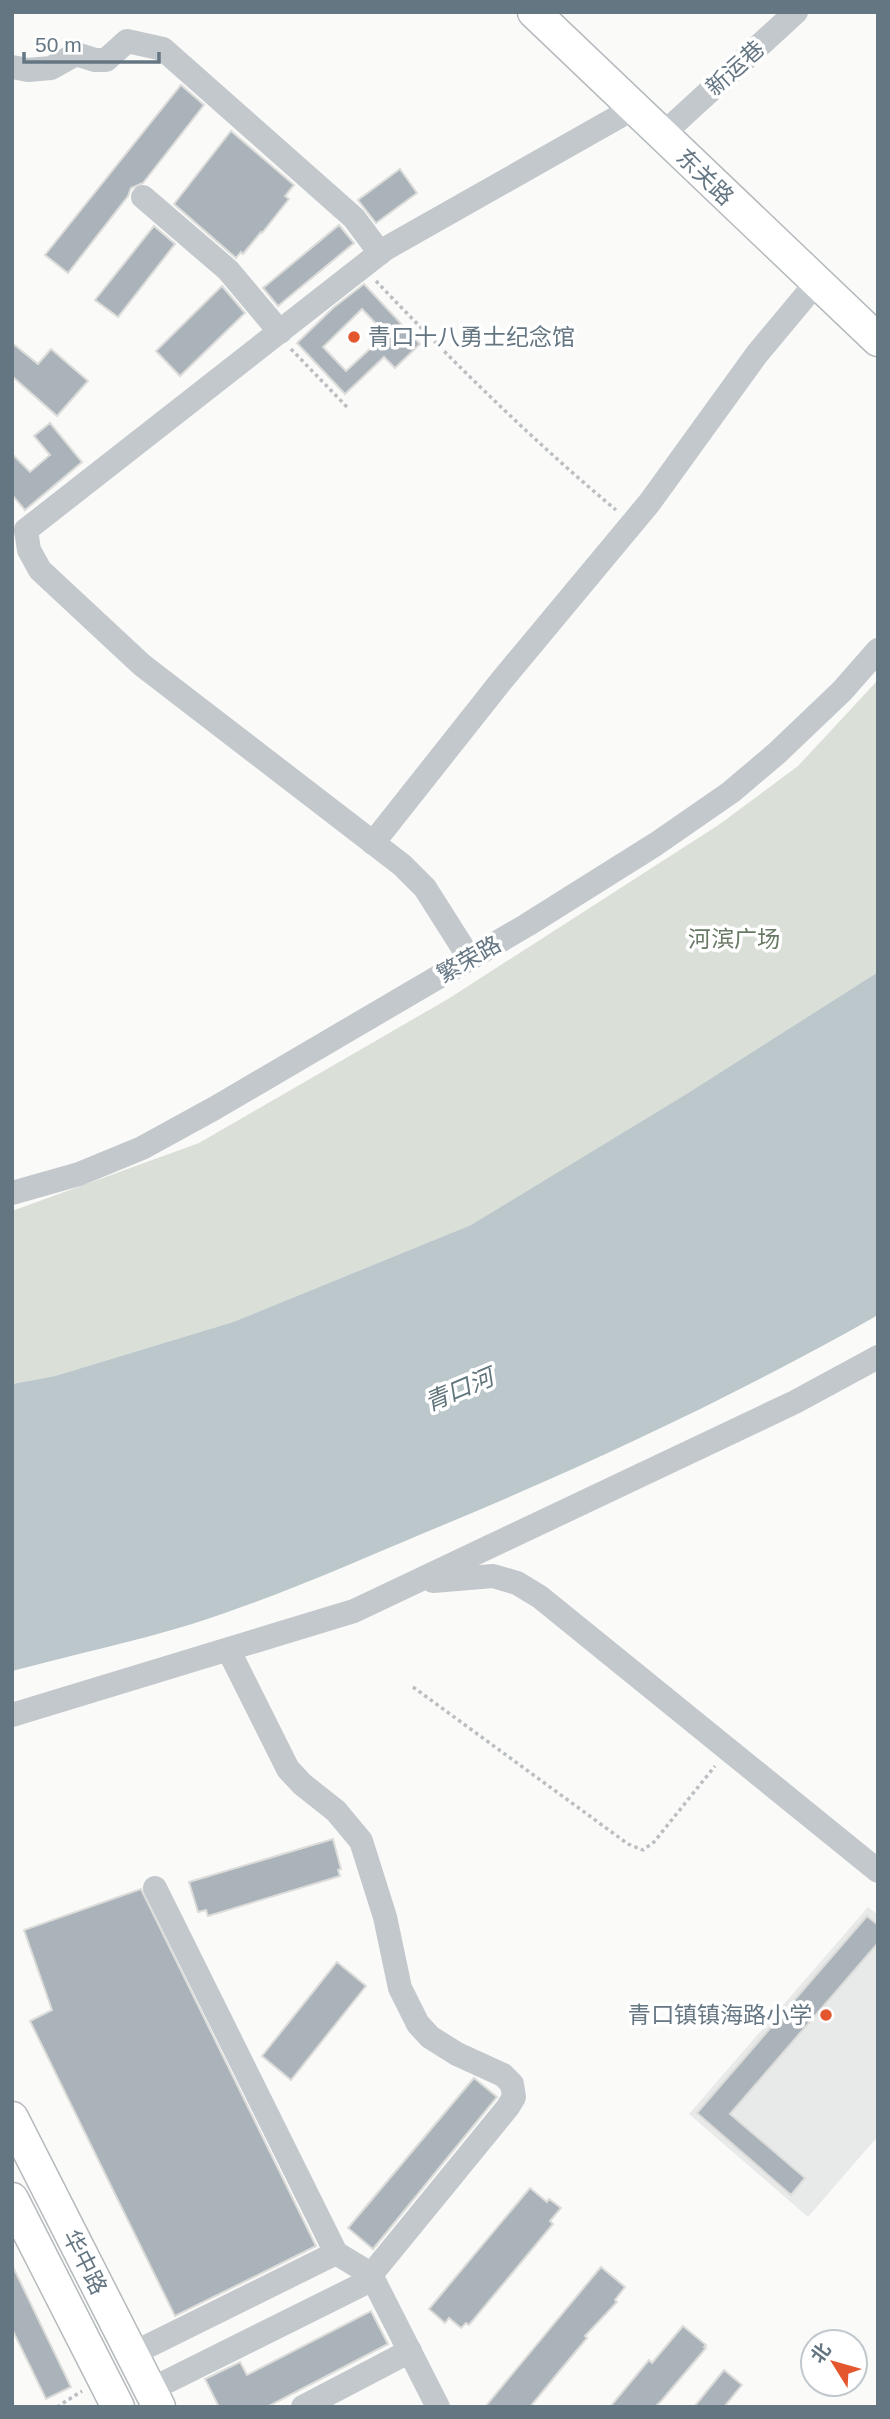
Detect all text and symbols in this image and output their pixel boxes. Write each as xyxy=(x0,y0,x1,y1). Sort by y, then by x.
scale bar xyxy=(24,21,159,65)
text: 50 m xyxy=(35,33,82,56)
street label: 新运巷 xyxy=(701,35,769,101)
street label: 东关路 xyxy=(671,144,739,210)
place label: 青口十八勇士纪念馆 xyxy=(368,324,575,350)
marker: 青口十八勇士纪念馆 xyxy=(346,329,362,345)
park label: 河滨广场 xyxy=(688,926,780,952)
street label: 繁荣路 xyxy=(433,930,505,988)
water label: 青口河 xyxy=(420,1361,501,1416)
place label: 青口镇镇海路小学 xyxy=(628,2002,812,2028)
marker: 青口镇镇海路小学 xyxy=(818,2007,834,2023)
street label: 华中路 xyxy=(58,2225,112,2299)
north arrow xyxy=(799,2328,869,2398)
text: 北 xyxy=(807,2339,835,2367)

